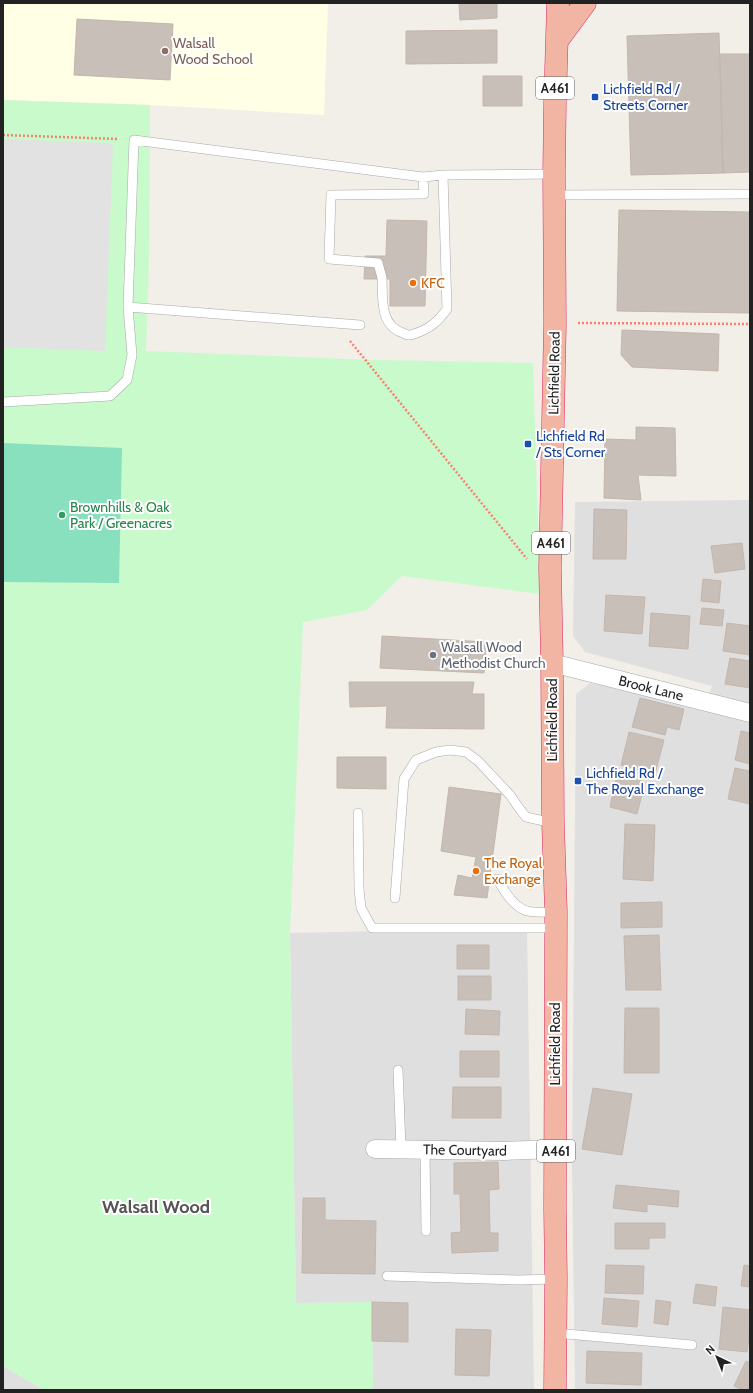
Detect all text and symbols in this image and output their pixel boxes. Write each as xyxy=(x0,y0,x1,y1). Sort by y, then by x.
place label: Walsall Wood School xyxy=(173,34,254,68)
marker: Walsall Wood School xyxy=(160,46,170,56)
road number: A461 xyxy=(536,77,574,99)
place label: Lichfield Rd / Streets Corner xyxy=(603,80,688,114)
marker: Lichfield Rd / Streets Corner xyxy=(590,92,600,102)
place label: KFC xyxy=(421,274,445,292)
marker: KFC xyxy=(408,278,418,288)
street label: Lichfield Road xyxy=(544,331,564,415)
place label: Lichfield Rd / Sts Corner xyxy=(535,427,606,461)
marker: Lichfield Rd / Sts Corner xyxy=(523,439,533,449)
place label: Brownhills & Oak Park / Greenacres xyxy=(70,498,172,532)
marker: Brownhills & Oak Park / Greenacres xyxy=(57,510,67,520)
road number: A461 xyxy=(532,532,570,554)
place label: Walsall Wood Methodist Church xyxy=(441,638,546,672)
marker: Walsall Wood Methodist Church xyxy=(428,650,438,660)
street label: Brook Lane xyxy=(617,671,685,705)
street label: Lichfield Road xyxy=(543,678,561,762)
place label: Lichfield Rd / The Royal Exchange xyxy=(586,764,704,798)
marker: Lichfield Rd / The Royal Exchange xyxy=(573,776,583,786)
place label: The Royal Exchange xyxy=(484,854,543,888)
marker: The Royal Exchange xyxy=(471,866,481,876)
street label: Lichfield Road xyxy=(546,1002,564,1086)
street label: The Courtyard xyxy=(423,1140,507,1160)
road number: A461 xyxy=(537,1140,575,1162)
district label: Walsall Wood xyxy=(102,1196,210,1218)
north arrow xyxy=(697,1337,737,1377)
text: N xyxy=(703,1342,718,1357)

